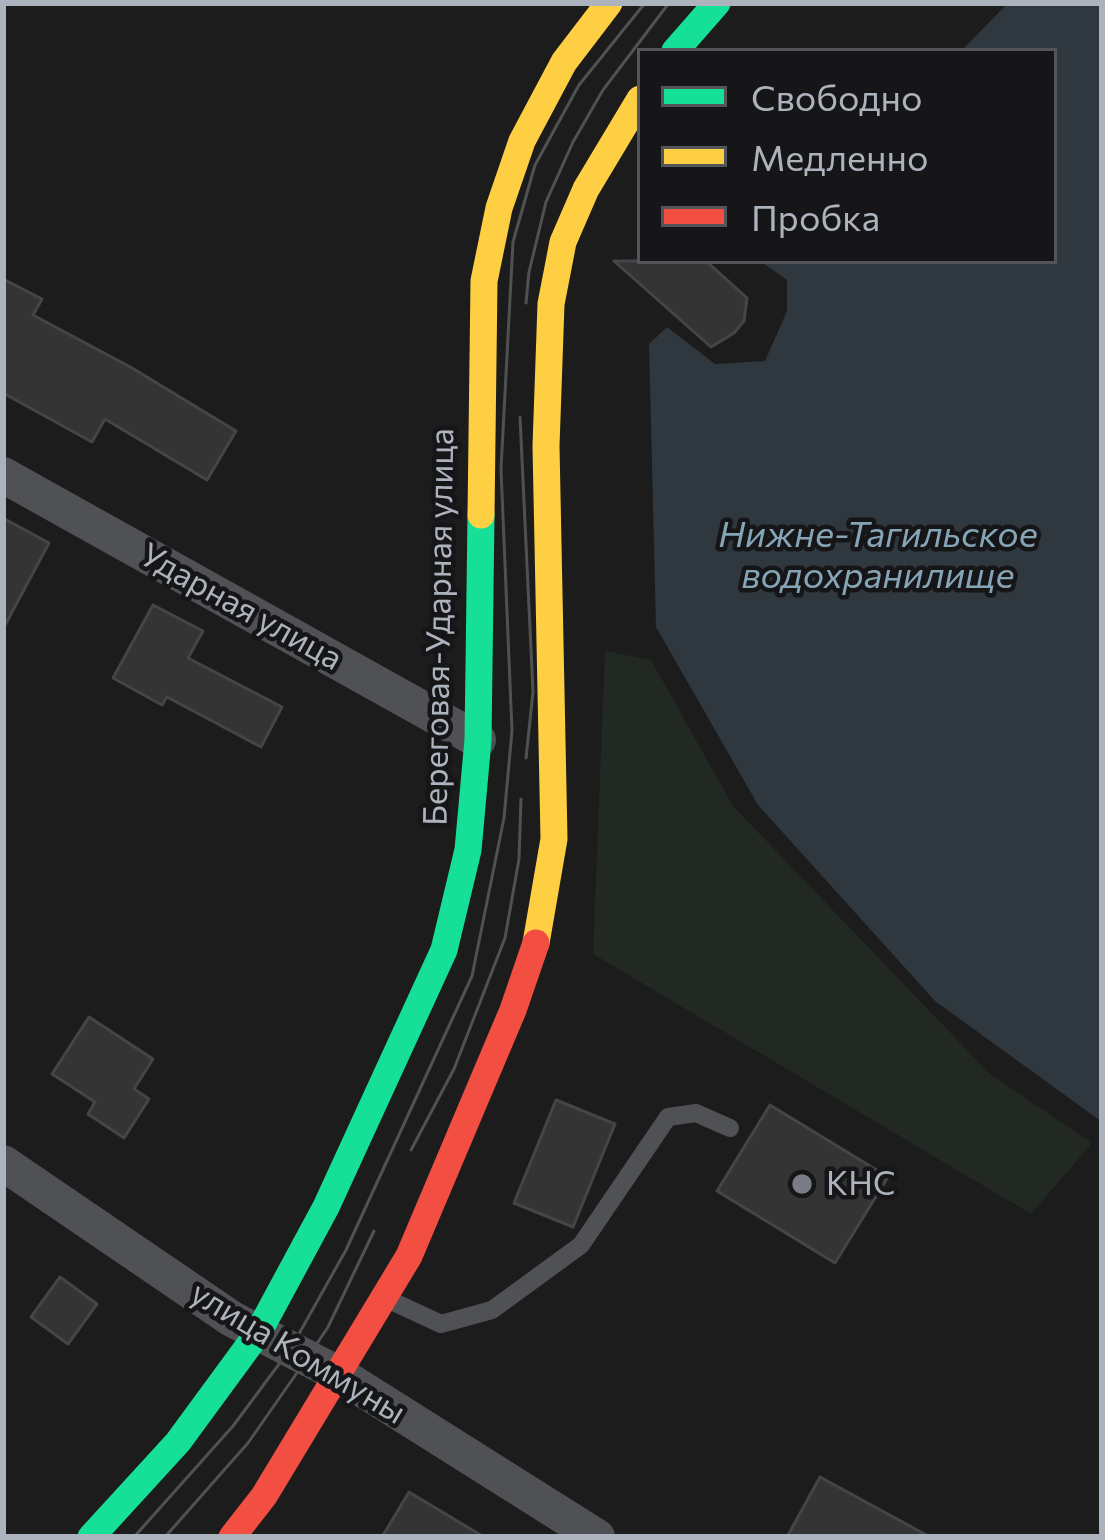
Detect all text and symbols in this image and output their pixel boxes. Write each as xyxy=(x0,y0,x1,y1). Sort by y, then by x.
legend xyxy=(637,48,1057,264)
text: Свободно xyxy=(751,74,922,118)
text: Медленно xyxy=(751,134,928,178)
text: Пробка xyxy=(751,194,880,238)
street label: Береговая-Ударная улица xyxy=(416,428,462,826)
water label: Нижне-Тагильское водохранилище xyxy=(718,513,1038,598)
street label: Ударная улица xyxy=(133,535,349,679)
place label: КНС xyxy=(826,1164,895,1204)
marker: КНС xyxy=(789,1171,815,1197)
street label: улица Коммуны xyxy=(183,1273,413,1433)

